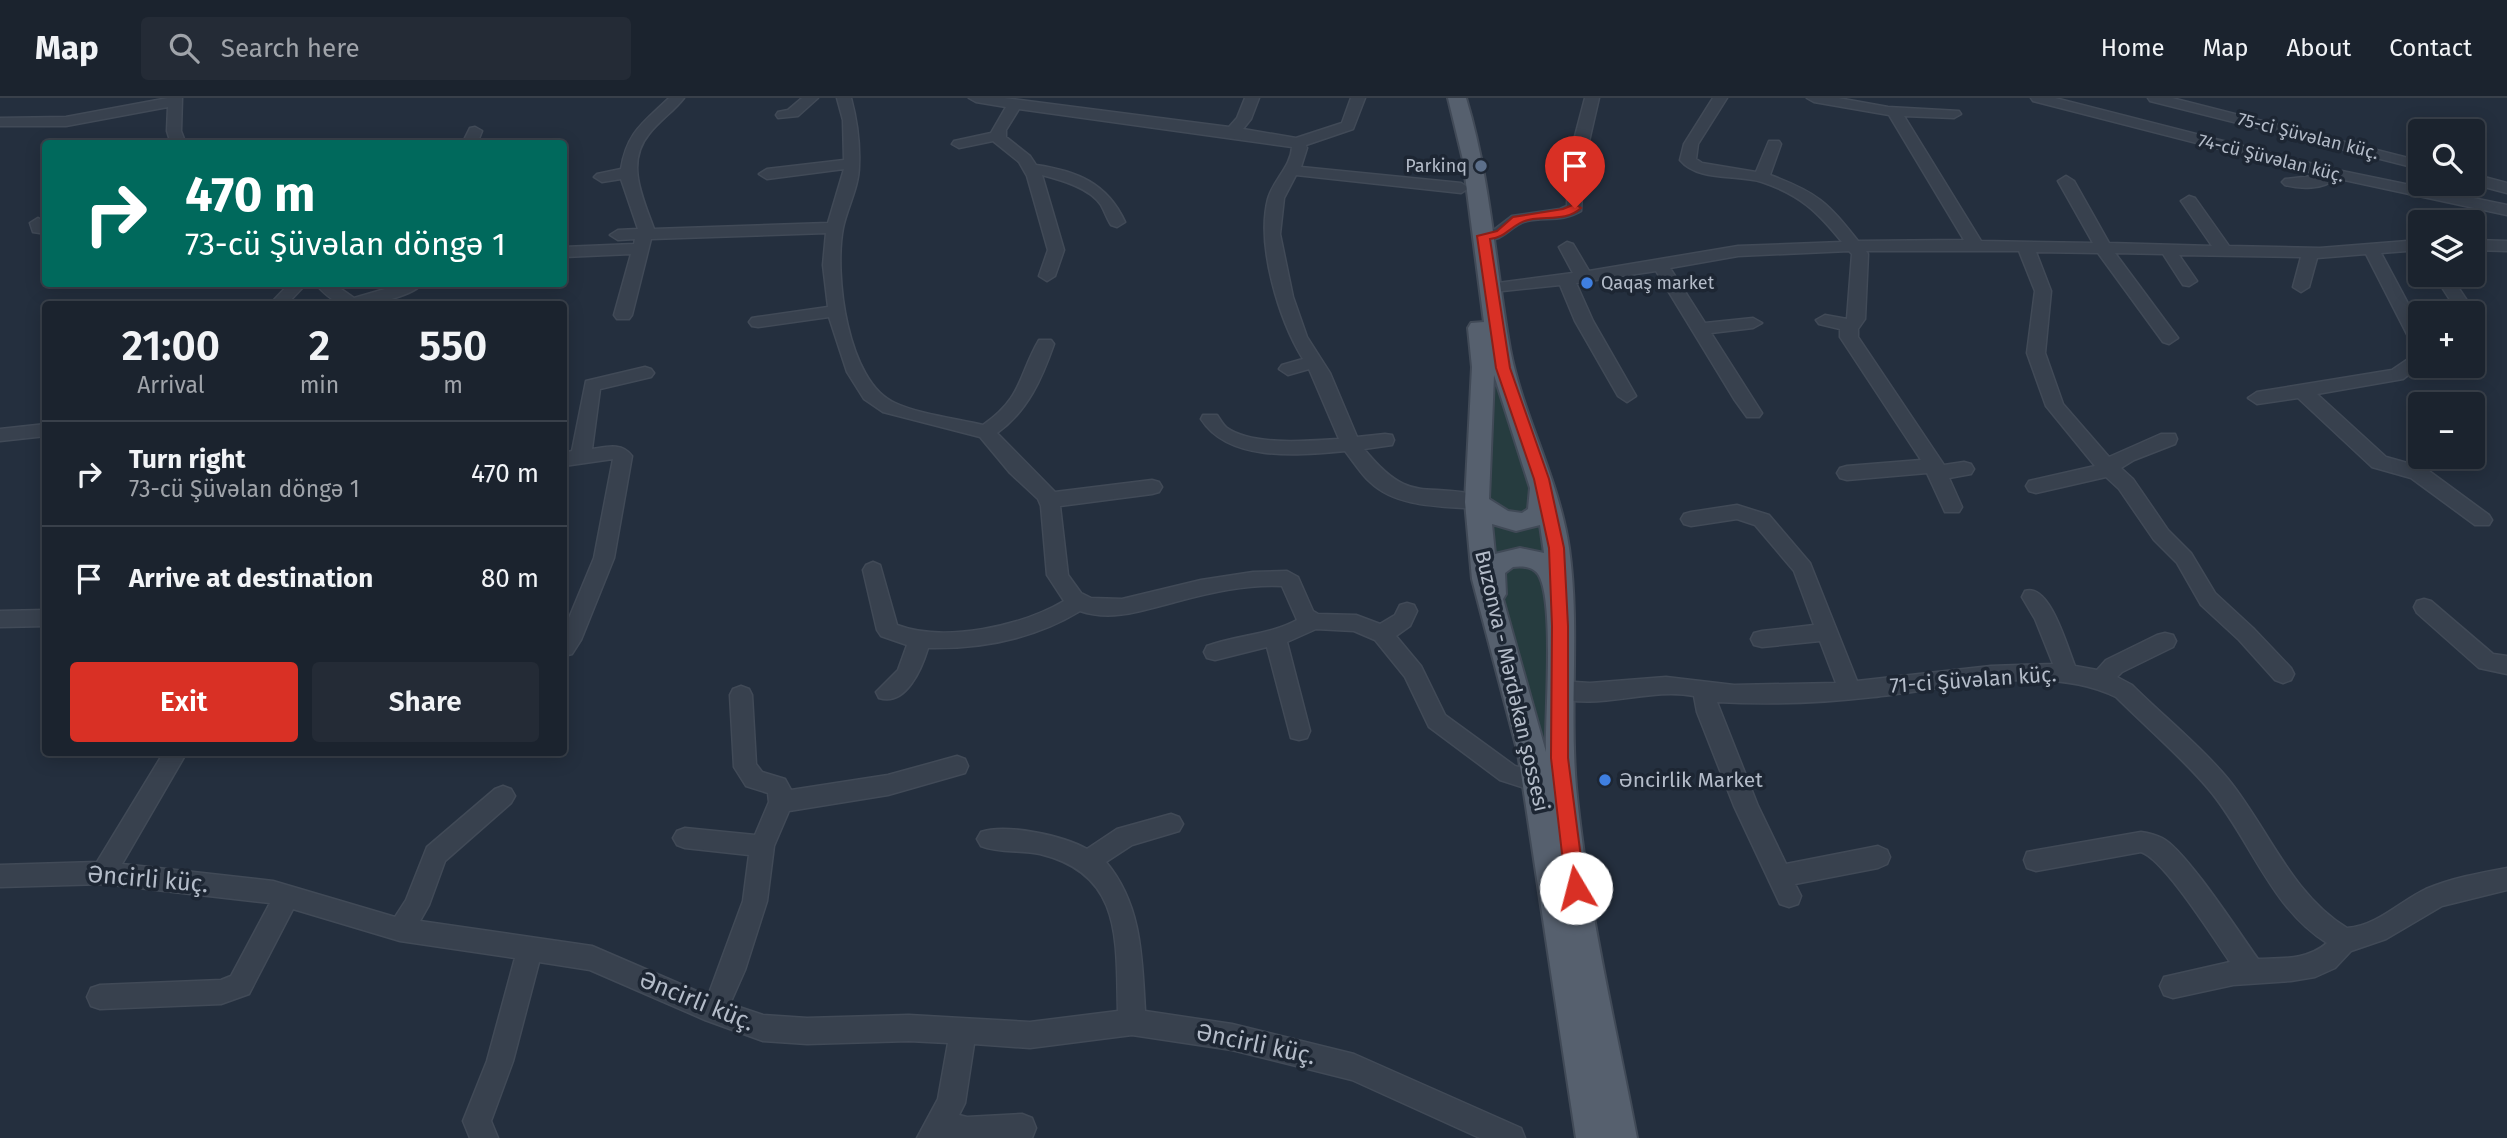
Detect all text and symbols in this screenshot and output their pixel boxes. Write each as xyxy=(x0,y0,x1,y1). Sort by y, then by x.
search box xyxy=(141,17,631,80)
text: Map xyxy=(35,28,99,68)
icon: search xyxy=(165,29,203,67)
text: Search here xyxy=(221,33,360,64)
text: Home xyxy=(2101,34,2165,62)
text: Map xyxy=(2203,34,2249,62)
text: About xyxy=(2287,34,2351,62)
text: Contact xyxy=(2389,34,2472,62)
street label: 75-ci Şüvəlan küç. xyxy=(2235,108,2381,164)
map controls xyxy=(2408,119,2485,469)
button: search xyxy=(2408,119,2485,196)
street label: 74-cü Şüvəlan küç. xyxy=(2196,129,2346,187)
pin xyxy=(1545,136,1605,208)
icon: arrive xyxy=(1556,147,1594,185)
place label: Parkinq xyxy=(1405,155,1467,177)
marker: Parkinq xyxy=(1473,158,1489,174)
text: 470 m xyxy=(185,165,315,224)
icon: right xyxy=(70,168,161,259)
button: layers xyxy=(2408,210,2485,287)
text: 73-cü Şüvəlan döngə 1 xyxy=(185,225,506,263)
place label: Qaqaş market xyxy=(1601,272,1715,294)
marker: Qaqaş market xyxy=(1579,275,1595,291)
button: + xyxy=(2408,301,2485,378)
text: 21:00 xyxy=(122,321,220,371)
text: 2 xyxy=(309,321,330,371)
text: 550 xyxy=(419,321,487,371)
text: Arrival xyxy=(137,371,205,399)
text: min xyxy=(300,371,339,399)
text: m xyxy=(443,371,463,399)
button: − xyxy=(2408,392,2485,469)
text: Turn right xyxy=(129,444,246,475)
icon: right xyxy=(70,455,108,493)
text: 470 m xyxy=(471,458,539,489)
text: 73-cü Şüvəlan döngə 1 xyxy=(129,475,360,503)
street label: Buzonva - Mərdəkan şossesi xyxy=(1469,548,1555,814)
icon: arrive xyxy=(70,560,108,598)
text: Arrive at destination xyxy=(129,563,373,594)
text: 80 m xyxy=(481,563,539,594)
street label: 71-ci Şüvəlan küç. xyxy=(1889,661,2057,699)
button: Exit xyxy=(70,662,298,742)
button: Share xyxy=(312,662,539,742)
place label: Əncirlik Market xyxy=(1619,767,1763,793)
marker: Əncirlik Market xyxy=(1597,772,1613,788)
position arrow xyxy=(1539,851,1613,925)
street label: Əncirli küç. xyxy=(87,860,209,898)
street label: Əncirli küç. xyxy=(636,965,758,1037)
street label: Əncirli küç. xyxy=(1194,1018,1318,1070)

